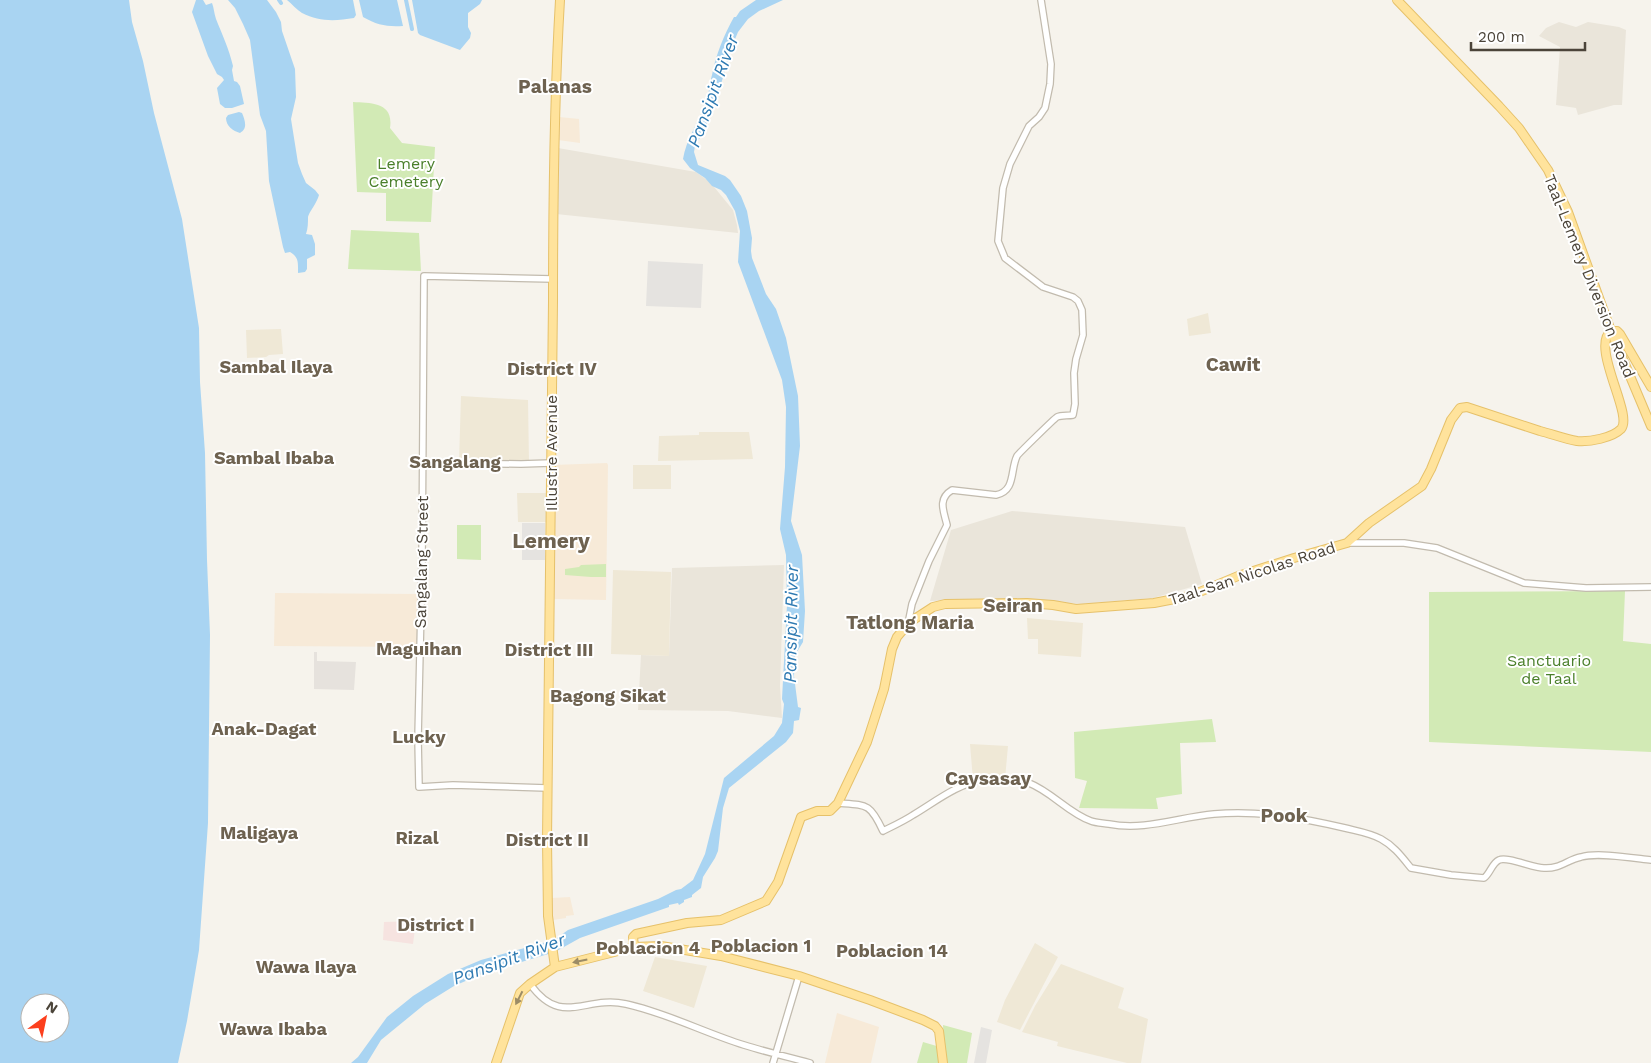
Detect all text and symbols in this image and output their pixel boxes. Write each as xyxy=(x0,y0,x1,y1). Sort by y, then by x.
scale bar xyxy=(1471,20,1585,52)
text: 200 m xyxy=(1478,28,1525,46)
water label: Pansipit River xyxy=(682,31,743,150)
district label: Palanas xyxy=(518,75,592,98)
park label: Lemery Cemetery xyxy=(368,154,444,191)
street label: Taal-Lemery Diversion Road xyxy=(1540,172,1639,381)
district label: Cawit xyxy=(1206,353,1261,376)
district label: Sambal Ilaya xyxy=(219,356,333,377)
district label: District IV xyxy=(507,358,598,379)
street label: Illustre Avenue xyxy=(542,395,561,511)
district label: Sambal Ibaba xyxy=(214,447,335,468)
district label: Sangalang xyxy=(409,451,502,472)
street label: Sangalang Street xyxy=(411,495,432,628)
district label: Lemery xyxy=(512,528,590,553)
street label: Taal-San Nicolas Road xyxy=(1166,538,1338,609)
water label: Pansipit River xyxy=(779,564,802,683)
district label: Seiran xyxy=(983,594,1043,617)
district label: Tatlong Maria xyxy=(846,611,974,634)
district label: Maguihan xyxy=(376,638,462,659)
district label: District III xyxy=(505,639,593,660)
park label: Sanctuario de Taal xyxy=(1507,651,1591,688)
district label: Bagong Sikat xyxy=(550,685,666,706)
district label: Anak-Dagat xyxy=(212,718,317,739)
district label: Lucky xyxy=(392,726,447,747)
district label: Caysasay xyxy=(945,767,1031,790)
district label: Pook xyxy=(1261,804,1308,827)
district label: Maligaya xyxy=(220,822,299,843)
district label: Rizal xyxy=(395,827,439,848)
district label: District II xyxy=(505,829,589,850)
district label: District I xyxy=(397,914,475,935)
water label: Pansipit River xyxy=(450,928,569,989)
district label: Poblacion 1 xyxy=(711,935,811,956)
district label: Poblacion 4 xyxy=(596,937,701,958)
district label: Poblacion 14 xyxy=(836,940,948,961)
district label: Wawa Ilaya xyxy=(256,956,357,977)
one-way arrow xyxy=(573,957,588,965)
one-way arrow xyxy=(514,991,522,1005)
north arrow xyxy=(20,993,70,1043)
text: N xyxy=(43,998,61,1017)
district label: Wawa Ibaba xyxy=(219,1018,327,1039)

